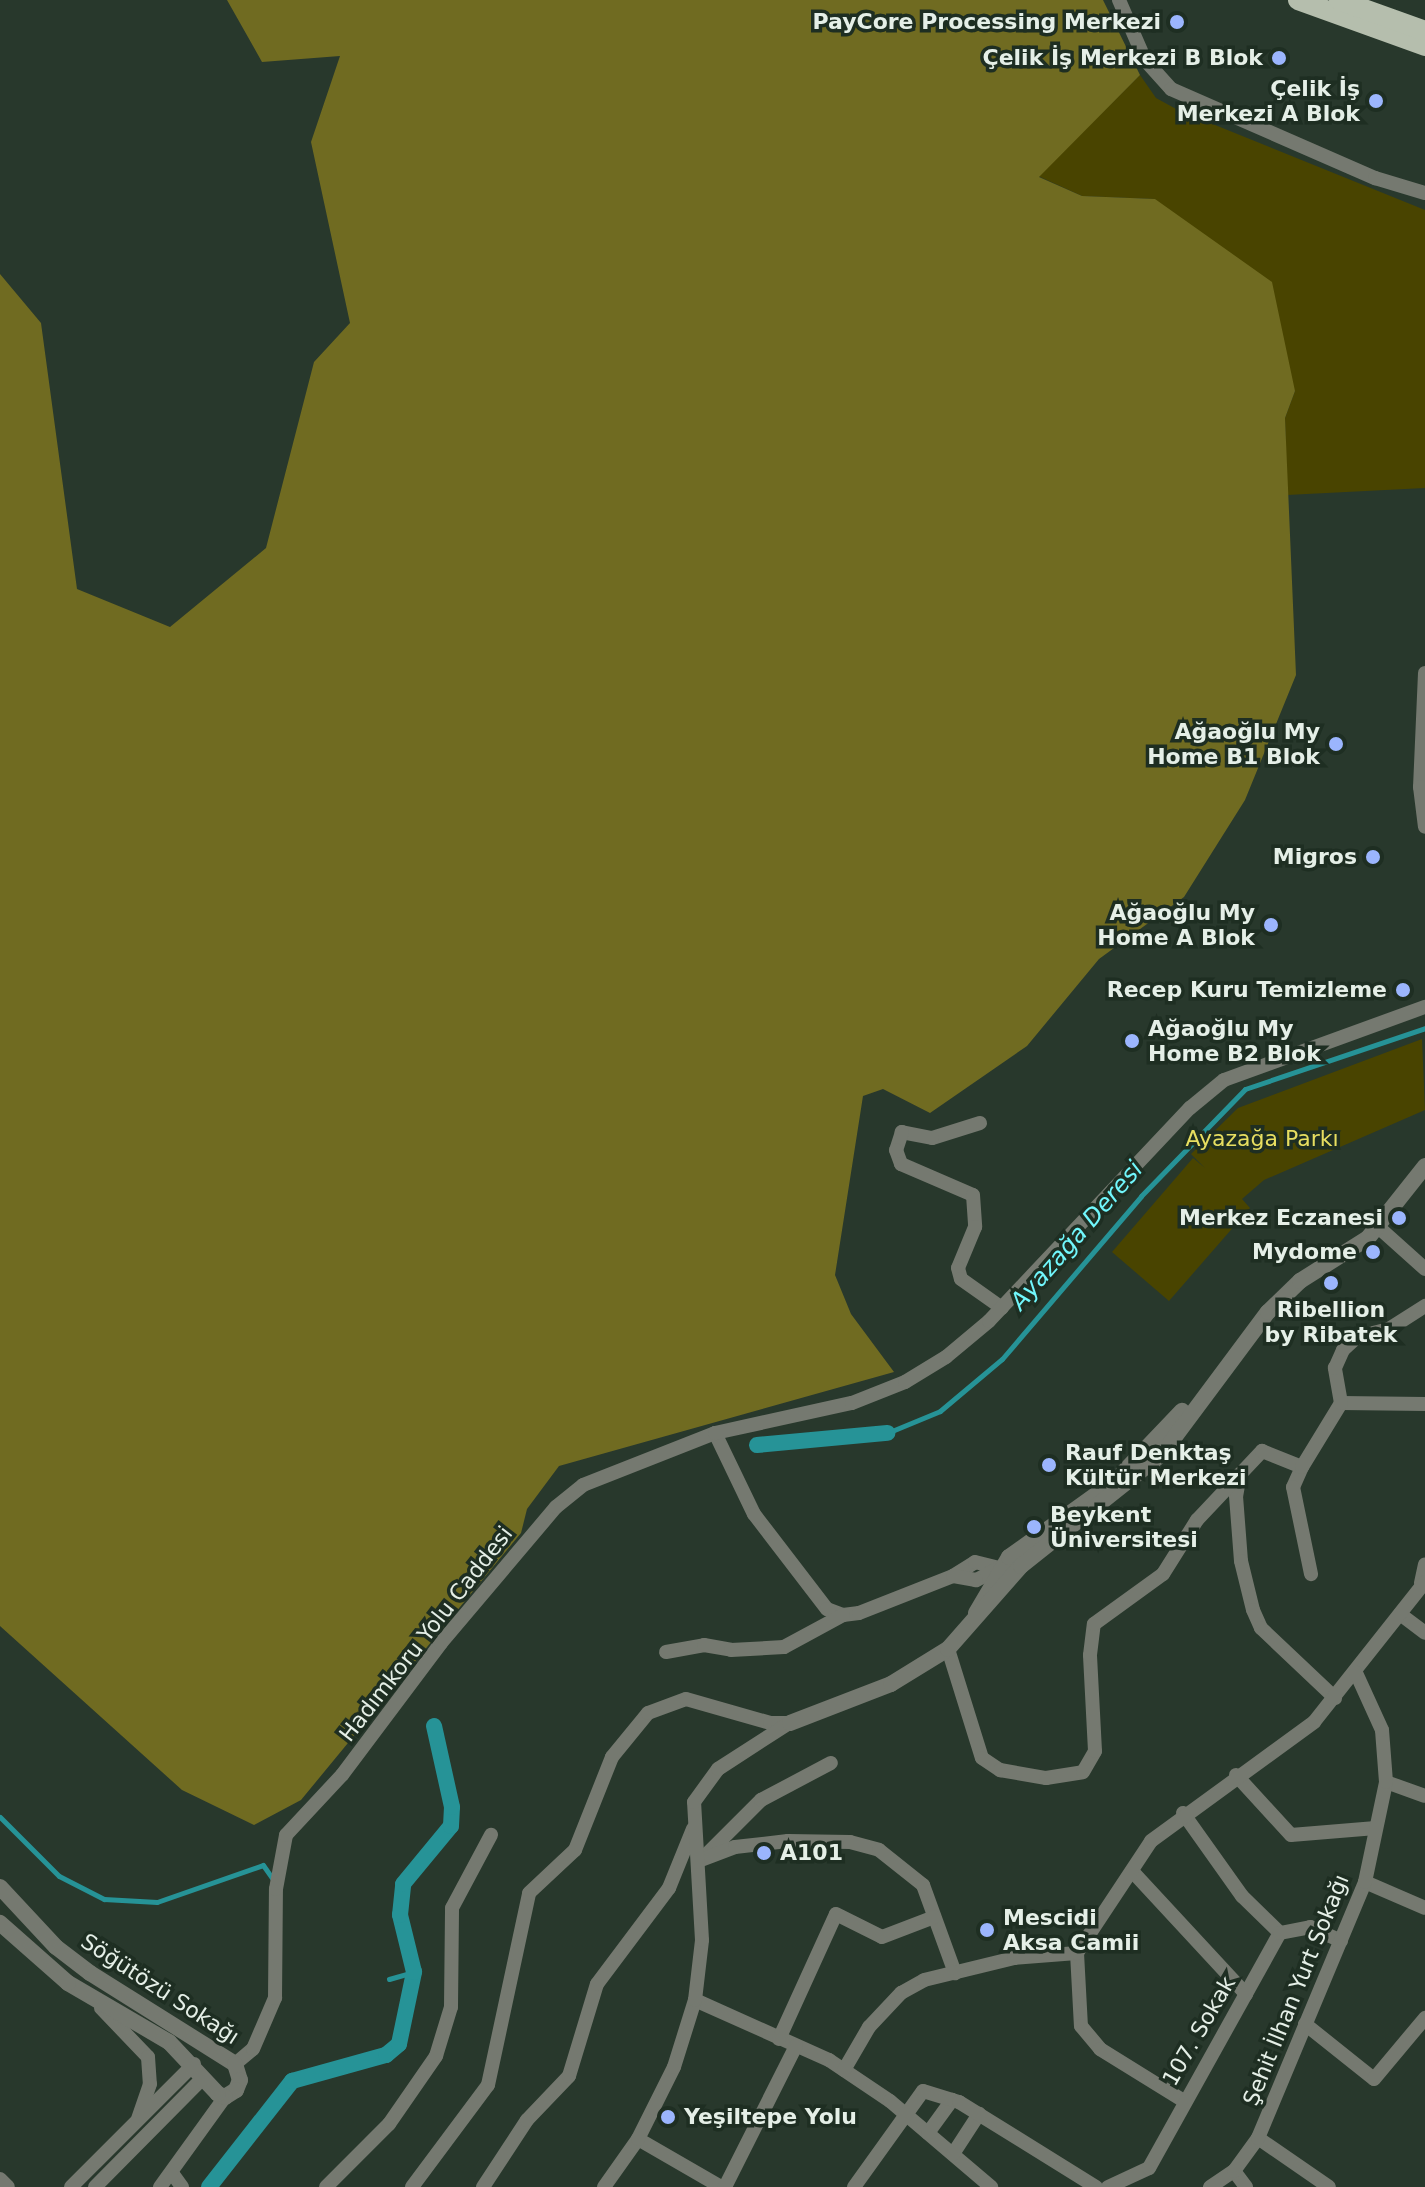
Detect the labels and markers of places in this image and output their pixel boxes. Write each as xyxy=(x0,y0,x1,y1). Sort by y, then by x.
place label: PayCore Processing Merkezi xyxy=(812,9,1161,35)
marker: PayCore Processing Merkezi xyxy=(1168,13,1186,31)
place label: Çelik İş Merkezi B Blok xyxy=(983,45,1263,71)
marker: Çelik İş Merkezi B Blok xyxy=(1270,49,1288,67)
place label: Çelik İş Merkezi A Blok xyxy=(1177,75,1360,126)
marker: Çelik İş Merkezi A Blok xyxy=(1367,92,1385,110)
place label: Ağaoğlu My Home B1 Blok xyxy=(1147,718,1320,770)
marker: Ağaoğlu My Home B1 Blok xyxy=(1327,735,1345,753)
place label: Migros xyxy=(1273,844,1357,870)
marker: Migros xyxy=(1364,848,1382,866)
place label: Ağaoğlu My Home A Blok xyxy=(1097,899,1255,950)
marker: Ağaoğlu My Home A Blok xyxy=(1262,916,1280,934)
place label: Recep Kuru Temizleme xyxy=(1107,977,1387,1003)
marker: Recep Kuru Temizleme xyxy=(1394,981,1412,999)
place label: Ağaoğlu My Home B2 Blok xyxy=(1148,1015,1321,1066)
marker: Ağaoğlu My Home B2 Blok xyxy=(1123,1032,1141,1050)
place label: Merkez Eczanesi xyxy=(1179,1205,1383,1231)
marker: Merkez Eczanesi xyxy=(1390,1209,1408,1227)
place label: Mydome xyxy=(1252,1239,1357,1265)
marker: Mydome xyxy=(1364,1243,1382,1261)
marker: Ribellion by Ribatek xyxy=(1322,1274,1340,1292)
place label: Ribellion by Ribatek xyxy=(1265,1296,1397,1348)
place label: Rauf Denktaş Kültür Merkezi xyxy=(1065,1439,1247,1490)
marker: Rauf Denktaş Kültür Merkezi xyxy=(1040,1456,1058,1474)
place label: Beykent Üniversitesi xyxy=(1050,1501,1198,1552)
marker: Beykent Üniversitesi xyxy=(1025,1518,1043,1536)
place label: A101 xyxy=(780,1840,843,1866)
marker: A101 xyxy=(755,1844,773,1862)
place label: Mescidi Aksa Camii xyxy=(1003,1904,1139,1956)
marker: Mescidi Aksa Camii xyxy=(978,1921,996,1939)
place label: Yeşiltepe Yolu xyxy=(684,2104,857,2130)
marker: Yeşiltepe Yolu xyxy=(659,2108,677,2126)

